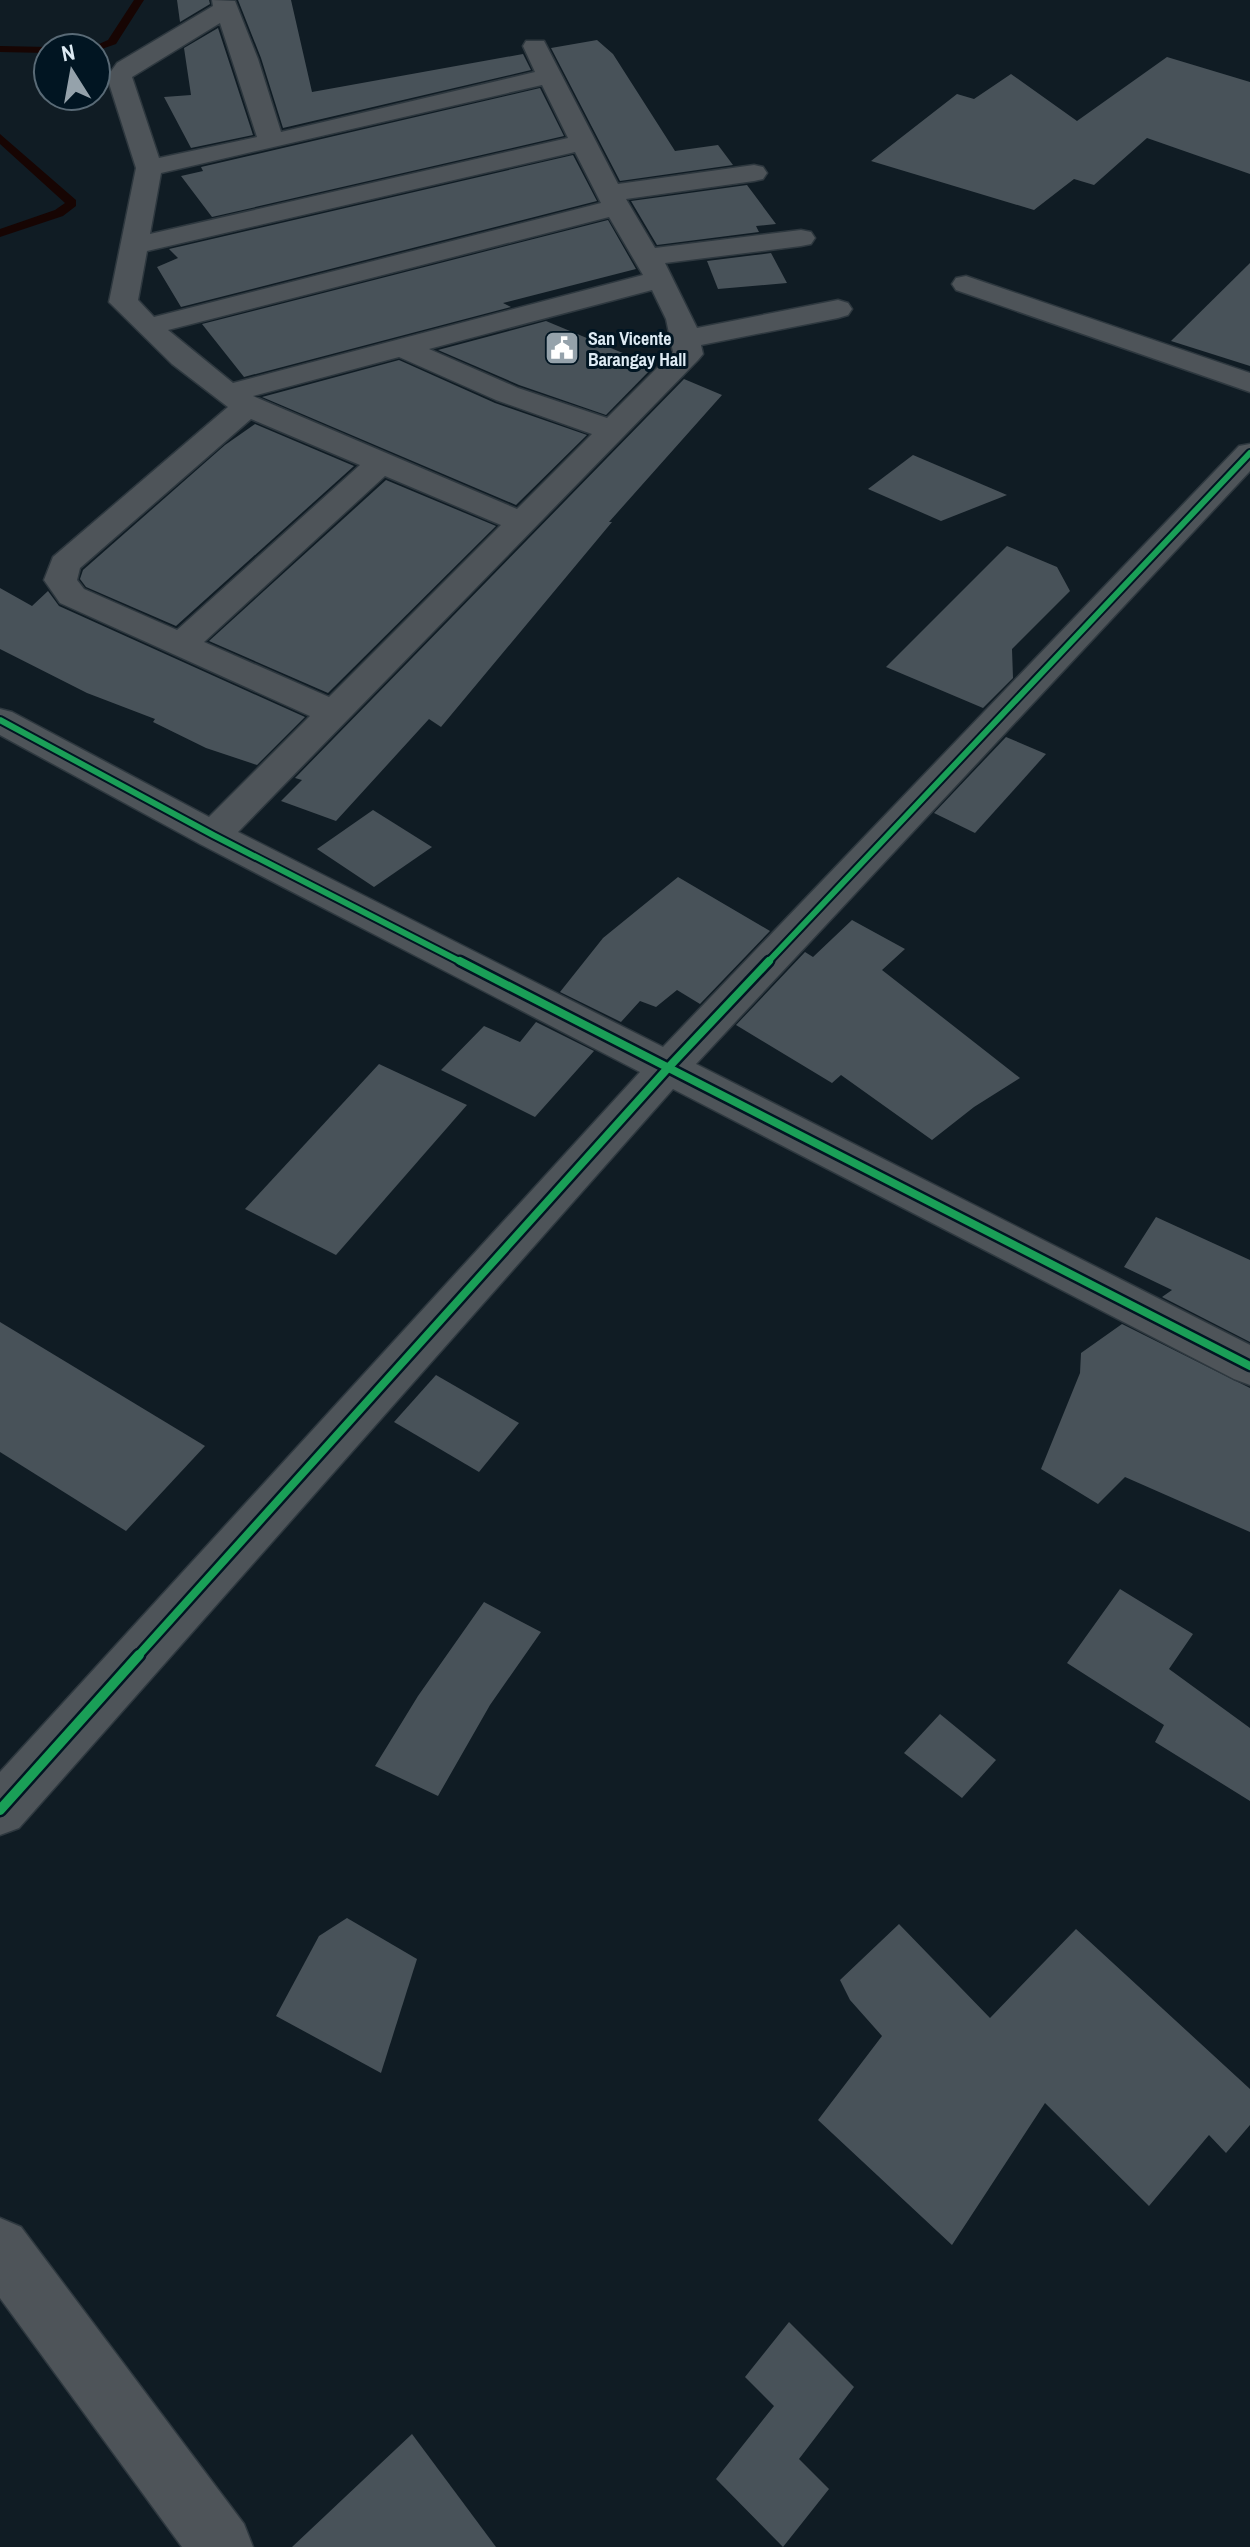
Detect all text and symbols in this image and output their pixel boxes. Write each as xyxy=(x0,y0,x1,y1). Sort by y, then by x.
north arrow xyxy=(32,32,112,112)
text: N xyxy=(59,36,77,68)
place label: San Vicente Barangay Hall xyxy=(588,326,686,372)
public building icon: San Vicente Barangay Hall xyxy=(543,329,581,367)

